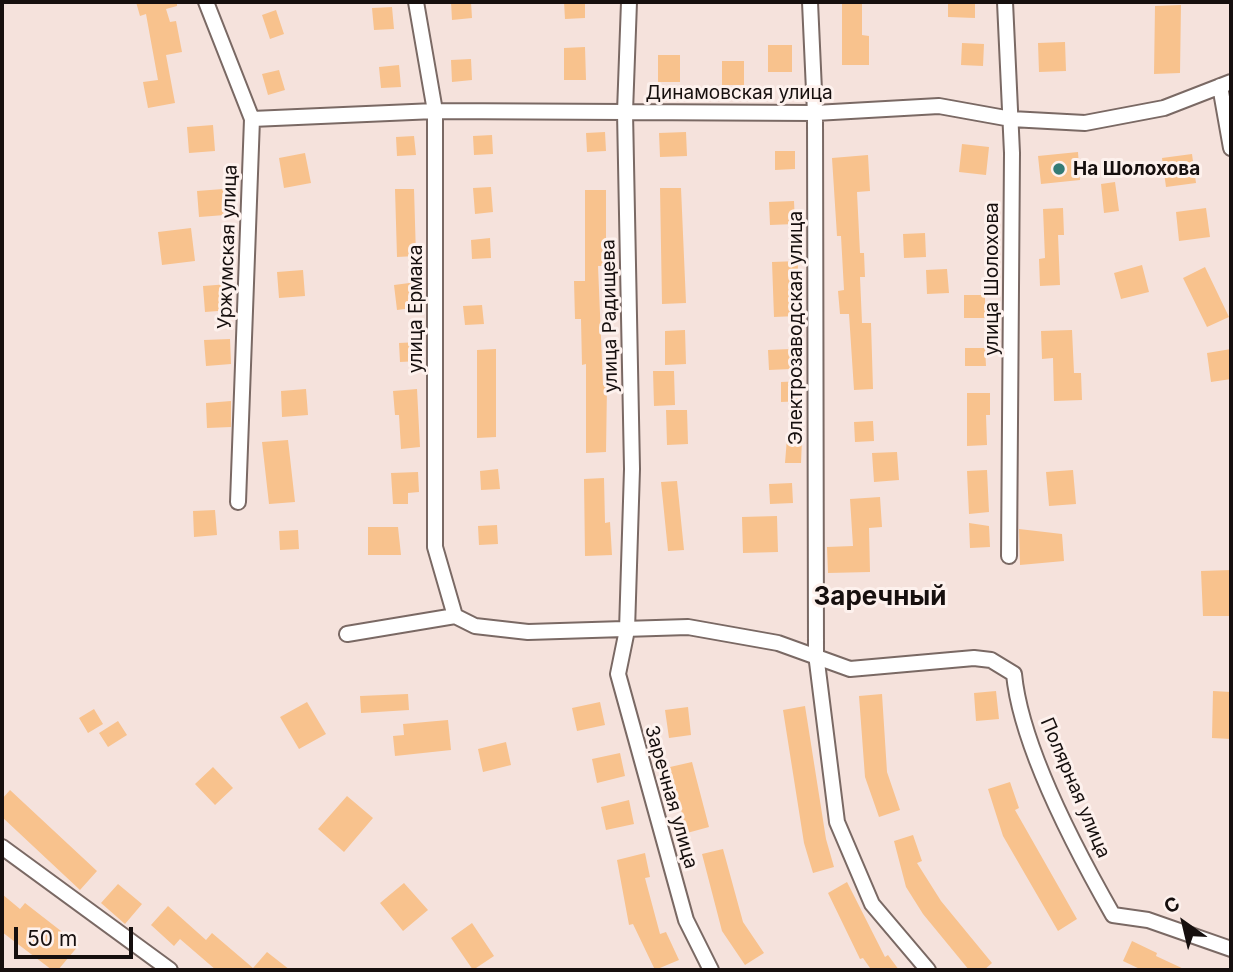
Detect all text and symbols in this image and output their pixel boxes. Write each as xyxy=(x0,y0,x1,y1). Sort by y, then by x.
street label: Динамовская улица xyxy=(645,82,833,104)
place label: На Шолохова xyxy=(1073,158,1200,180)
marker: На Шолохова xyxy=(1051,161,1067,177)
street label: Уржумская улица xyxy=(214,164,242,330)
street label: улица Шолохова xyxy=(981,202,1003,356)
street label: Электрозаводская улица xyxy=(785,211,807,445)
street label: улица Радищева xyxy=(597,239,623,393)
street label: улица Ермака xyxy=(405,245,427,373)
district label: Заречный xyxy=(814,581,946,613)
street label: Полярная улица xyxy=(1035,714,1115,862)
street label: Заречная улица xyxy=(640,723,702,871)
north arrow xyxy=(1149,888,1219,958)
text: С xyxy=(1160,892,1184,919)
scale bar xyxy=(18,912,136,956)
text: 50 m xyxy=(27,926,77,951)

